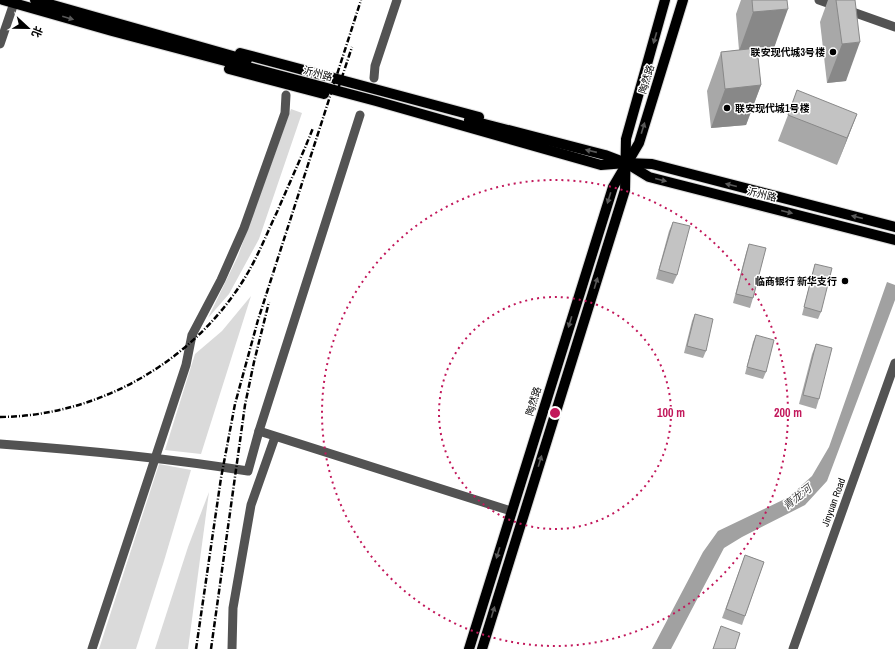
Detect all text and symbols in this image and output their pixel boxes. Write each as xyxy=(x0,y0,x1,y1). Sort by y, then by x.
north arrow xyxy=(8,8,48,48)
one-way arrow xyxy=(62,16,74,22)
text: 北 xyxy=(29,24,46,39)
one-way arrow xyxy=(652,32,658,44)
place label: 联安现代城3号楼 xyxy=(750,46,825,59)
marker: 联安现代城3号楼 xyxy=(828,47,838,57)
street label: 沂州路 xyxy=(302,63,334,84)
street label: 陶然路 xyxy=(636,63,657,95)
place label: 联安现代城1号楼 xyxy=(735,102,810,115)
marker: 联安现代城1号楼 xyxy=(722,103,732,113)
one-way arrow xyxy=(640,122,646,134)
one-way arrow xyxy=(585,148,597,154)
one-way arrow xyxy=(654,178,667,184)
one-way arrow xyxy=(725,181,738,187)
street label: 沂州路 xyxy=(746,185,778,204)
one-way arrow xyxy=(606,193,612,205)
one-way arrow xyxy=(780,210,793,216)
one-way arrow xyxy=(851,214,863,220)
place label: 临商银行 新华支行 xyxy=(755,275,837,288)
marker: 临商银行 新华支行 xyxy=(840,276,850,286)
one-way arrow xyxy=(593,277,599,289)
one-way arrow xyxy=(567,317,573,329)
street label: 陶然路 xyxy=(523,385,544,417)
text: 100 m xyxy=(657,405,685,421)
text: 200 m xyxy=(774,405,802,421)
centre of rings xyxy=(548,406,562,420)
one-way arrow xyxy=(537,454,543,466)
street label: Jinyuan Road xyxy=(819,476,848,528)
water label: 青龙河 xyxy=(780,480,816,513)
one-way arrow xyxy=(495,547,501,559)
one-way arrow xyxy=(490,605,496,617)

